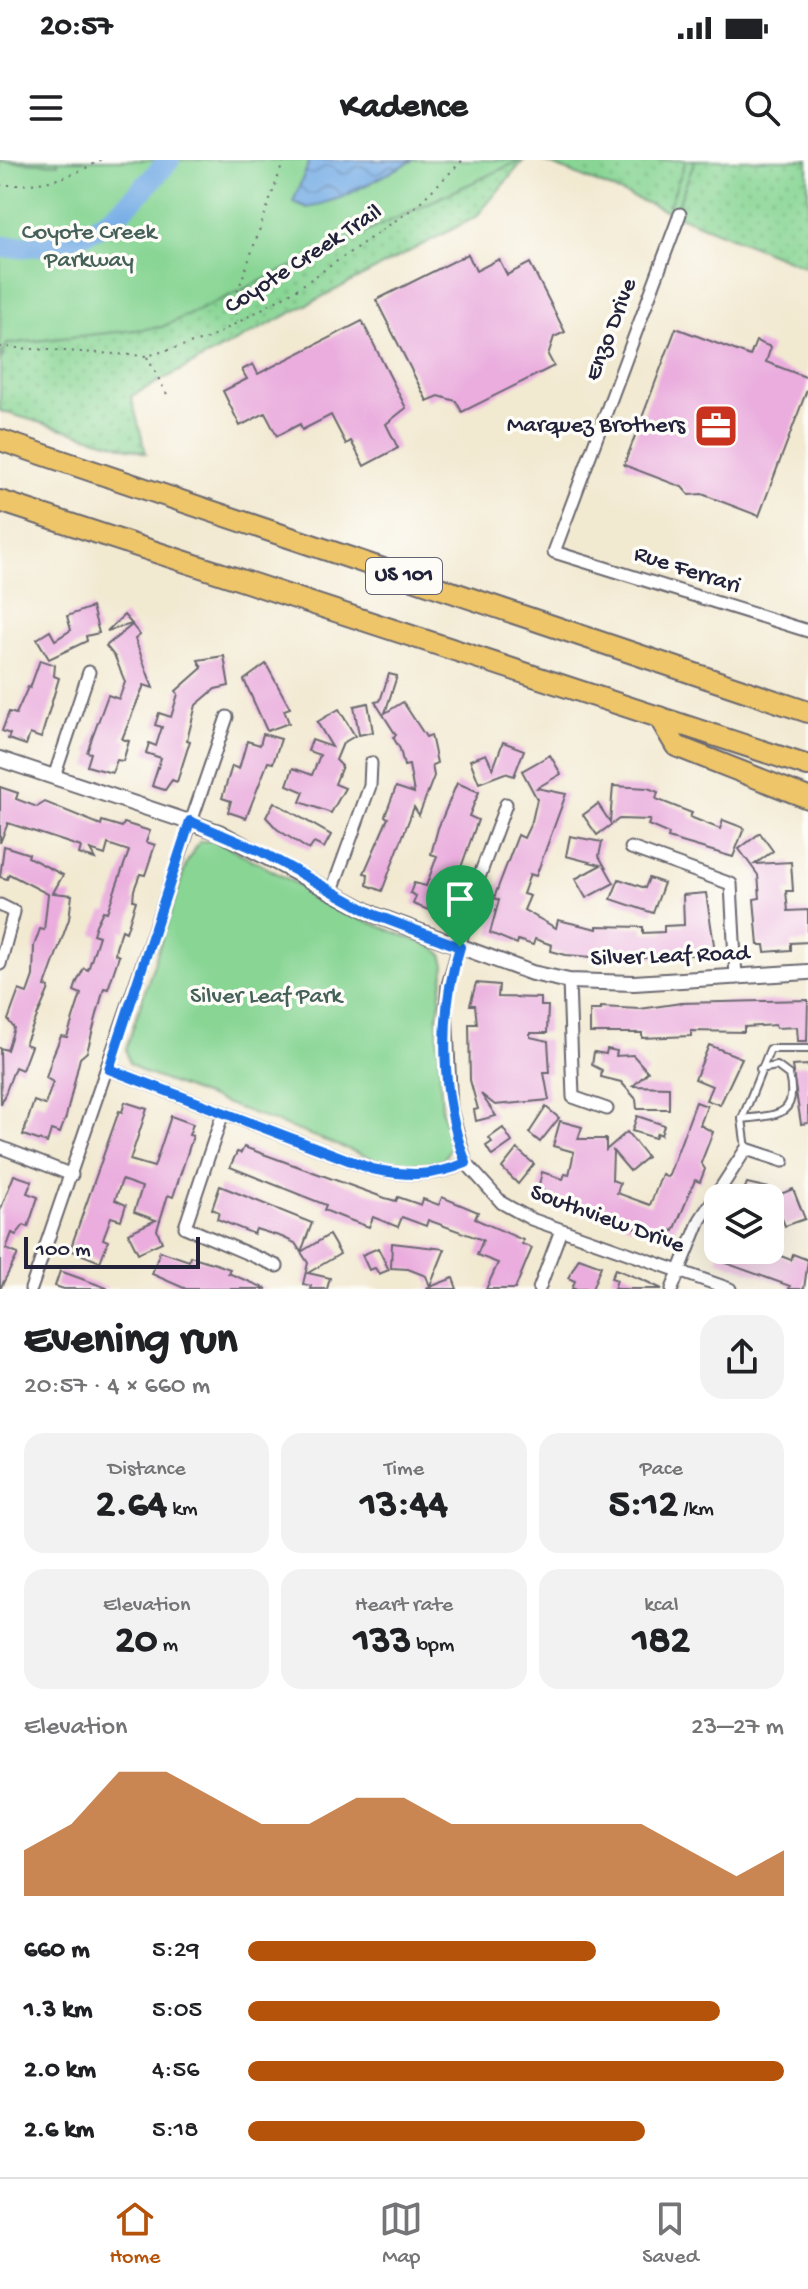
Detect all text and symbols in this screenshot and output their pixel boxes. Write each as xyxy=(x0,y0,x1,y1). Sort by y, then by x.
text: 20:57 xyxy=(40,11,113,46)
icon: menu xyxy=(24,86,68,130)
icon: search xyxy=(740,86,784,130)
text: Kadence xyxy=(340,87,468,130)
street label: Coyote Creek Trail xyxy=(220,198,388,322)
park label: Coyote Creek Parkway xyxy=(22,219,159,276)
street label: Enzo Drive xyxy=(579,274,645,385)
office icon: Marquez Brothers xyxy=(692,402,740,450)
place label: Marquez Brothers xyxy=(507,412,686,441)
street label: Rue Ferrari xyxy=(630,540,744,602)
road number: US 101 xyxy=(366,558,442,594)
pin xyxy=(426,865,494,947)
icon: arrive xyxy=(438,877,482,921)
street label: Silver Leaf Road xyxy=(590,940,752,974)
park label: Silver Leaf Park xyxy=(190,983,344,1012)
street label: Southview Drive xyxy=(526,1179,689,1262)
map controls xyxy=(704,1184,784,1264)
button: layers xyxy=(704,1184,784,1264)
scale bar xyxy=(24,1233,200,1269)
text: 100 m xyxy=(36,1238,91,1264)
button: share xyxy=(700,1315,784,1399)
text: Evening run xyxy=(24,1316,237,1368)
text: 20:57 · 4 × 660 m xyxy=(24,1372,210,1403)
text: Distance xyxy=(108,1457,186,1483)
text: Time xyxy=(384,1457,424,1483)
text: Pace xyxy=(640,1457,683,1483)
text: 2.64 xyxy=(96,1483,167,1530)
text: 13:44 xyxy=(360,1483,448,1530)
text: 5:12 xyxy=(609,1483,678,1530)
text: km xyxy=(167,1497,198,1523)
text: /km xyxy=(678,1497,714,1523)
text: Elevation xyxy=(103,1593,190,1619)
text: Heart rate xyxy=(355,1593,453,1619)
text: kcal xyxy=(644,1593,678,1619)
text: 20 xyxy=(115,1619,157,1666)
text: 133 xyxy=(354,1619,411,1666)
text: 182 xyxy=(632,1619,690,1666)
text: m xyxy=(157,1633,178,1659)
text: bpm xyxy=(411,1633,454,1659)
text: Elevation xyxy=(24,1713,127,1744)
text: 23–27 m xyxy=(691,1713,784,1744)
text: 660 m xyxy=(24,1936,90,1967)
text: 5:29 xyxy=(152,1936,200,1967)
text: 1.3 km xyxy=(24,1996,92,2027)
text: 5:05 xyxy=(152,1996,202,2027)
text: 2.0 km xyxy=(24,2056,96,2087)
text: 4:56 xyxy=(152,2056,199,2087)
text: 2.6 km xyxy=(24,2116,94,2147)
text: 5:18 xyxy=(152,2116,199,2147)
tab: Home xyxy=(109,2197,160,2271)
tab: Map xyxy=(379,2197,423,2271)
tab: Saved xyxy=(642,2197,699,2271)

